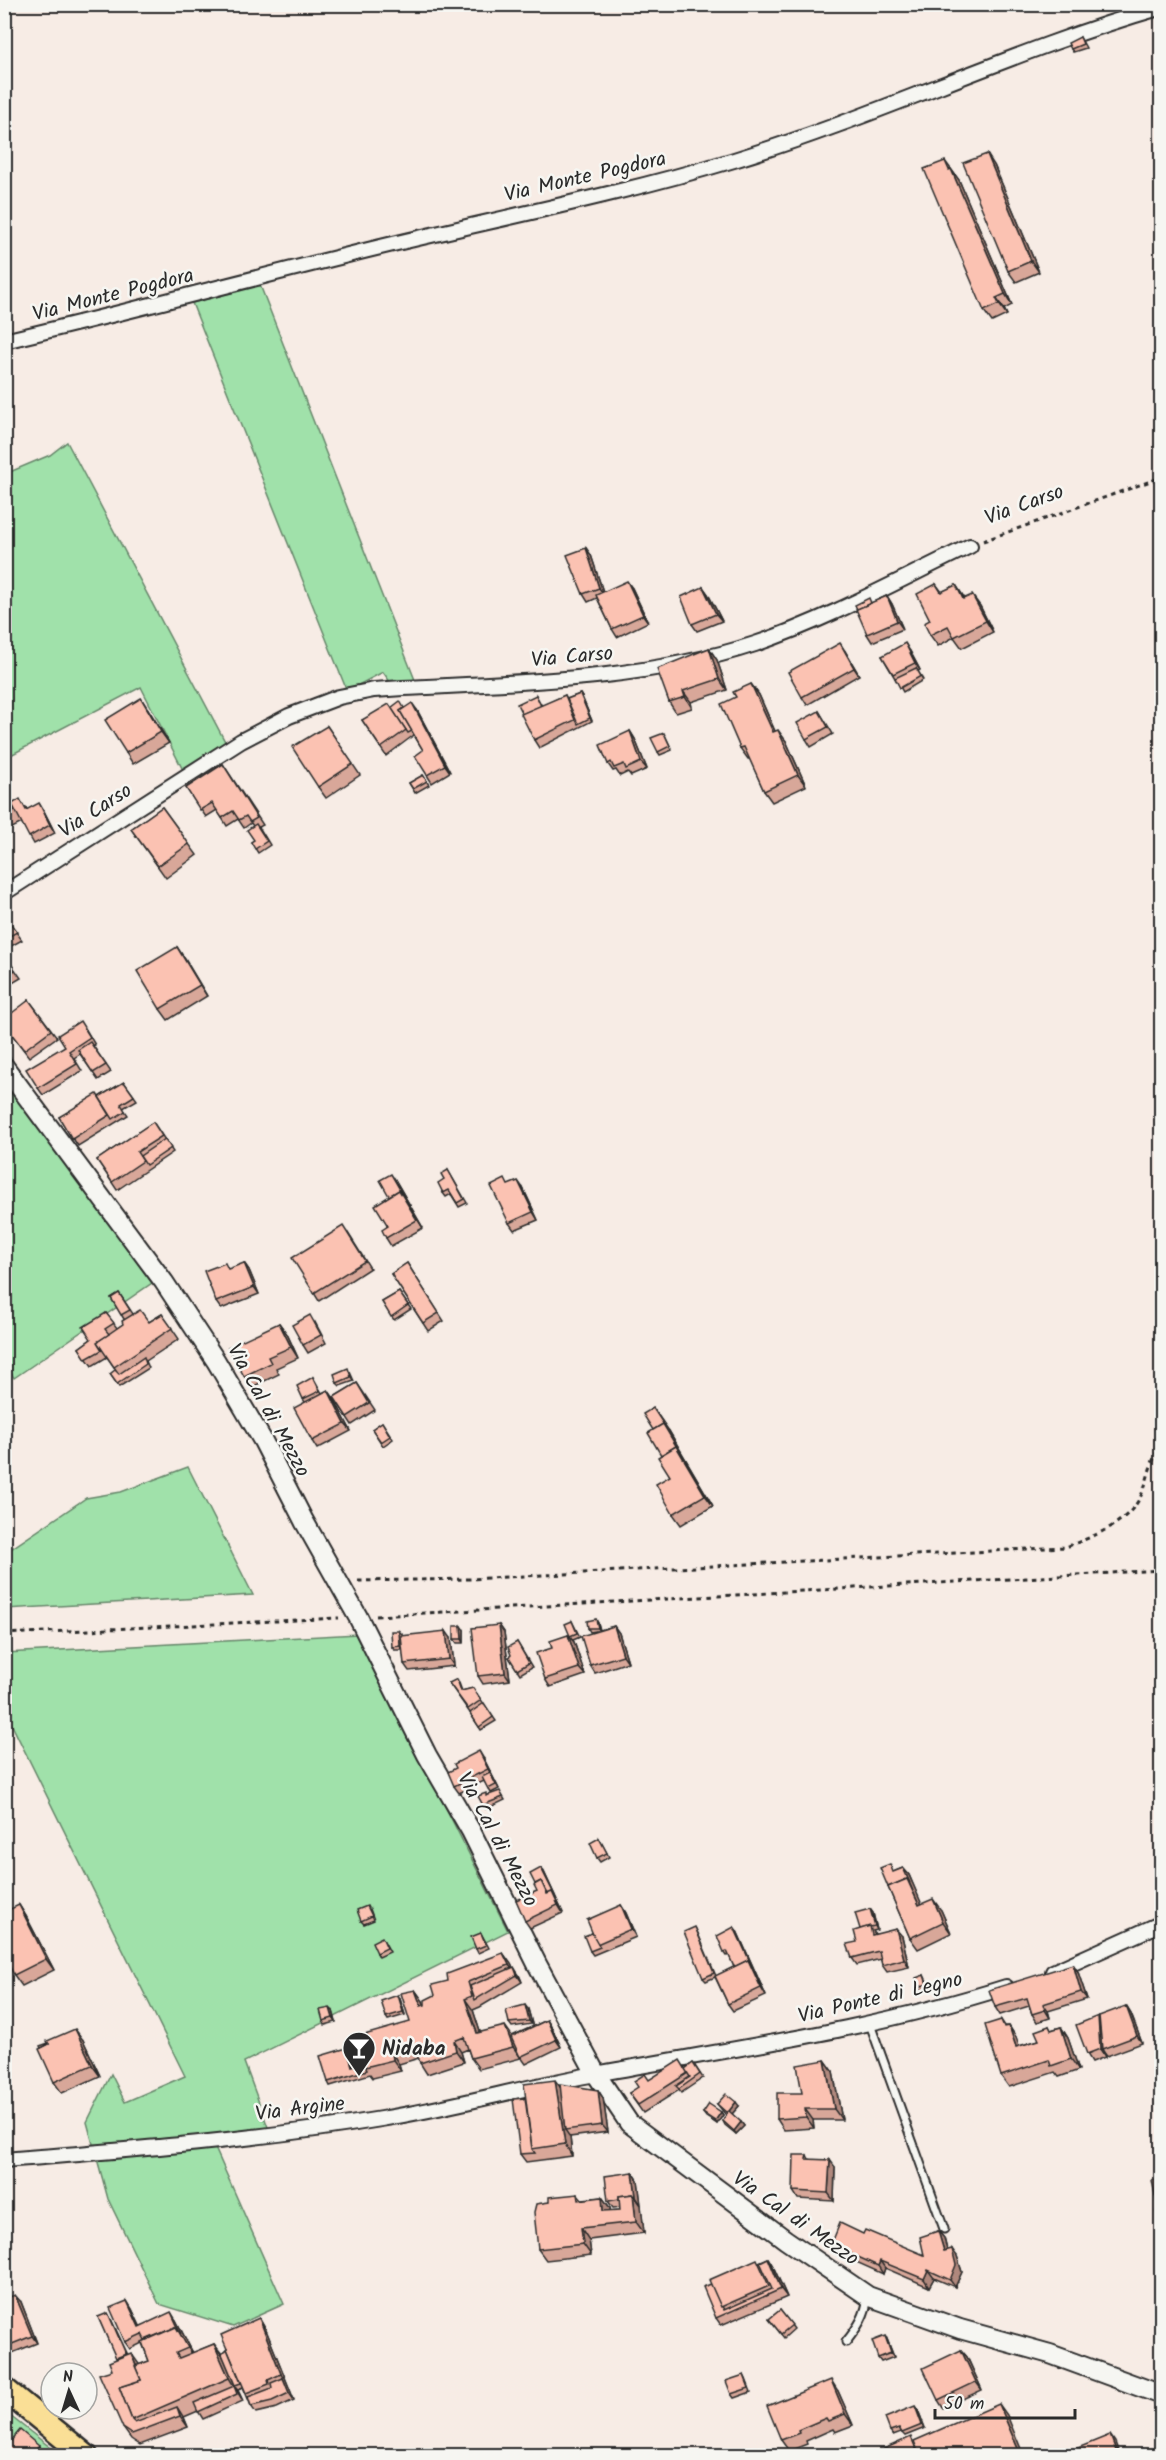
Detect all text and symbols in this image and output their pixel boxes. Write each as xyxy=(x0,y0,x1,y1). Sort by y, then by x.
street label: Via Monte Pogdora xyxy=(501,143,670,212)
street label: Via Monte Pogdora xyxy=(29,259,198,331)
street label: Via Carso xyxy=(980,476,1069,535)
street label: Via Carso xyxy=(530,637,615,678)
street label: Via Carso xyxy=(52,775,139,848)
street label: Via Cal di Mezzo xyxy=(217,1338,318,1484)
street label: Via Cal di Mezzo xyxy=(447,1766,546,1913)
street label: Via Ponte di Legno xyxy=(795,1963,966,2033)
bar icon: Nidaba xyxy=(341,2030,377,2077)
place label: Nidaba xyxy=(382,2033,446,2066)
street label: Via Argine xyxy=(254,2088,347,2131)
street label: Via Cal di Mezzo xyxy=(725,2163,865,2275)
north arrow xyxy=(39,2361,99,2421)
text: N xyxy=(62,2365,74,2390)
scale bar xyxy=(935,2382,1074,2420)
text: 50 m xyxy=(944,2390,984,2419)

